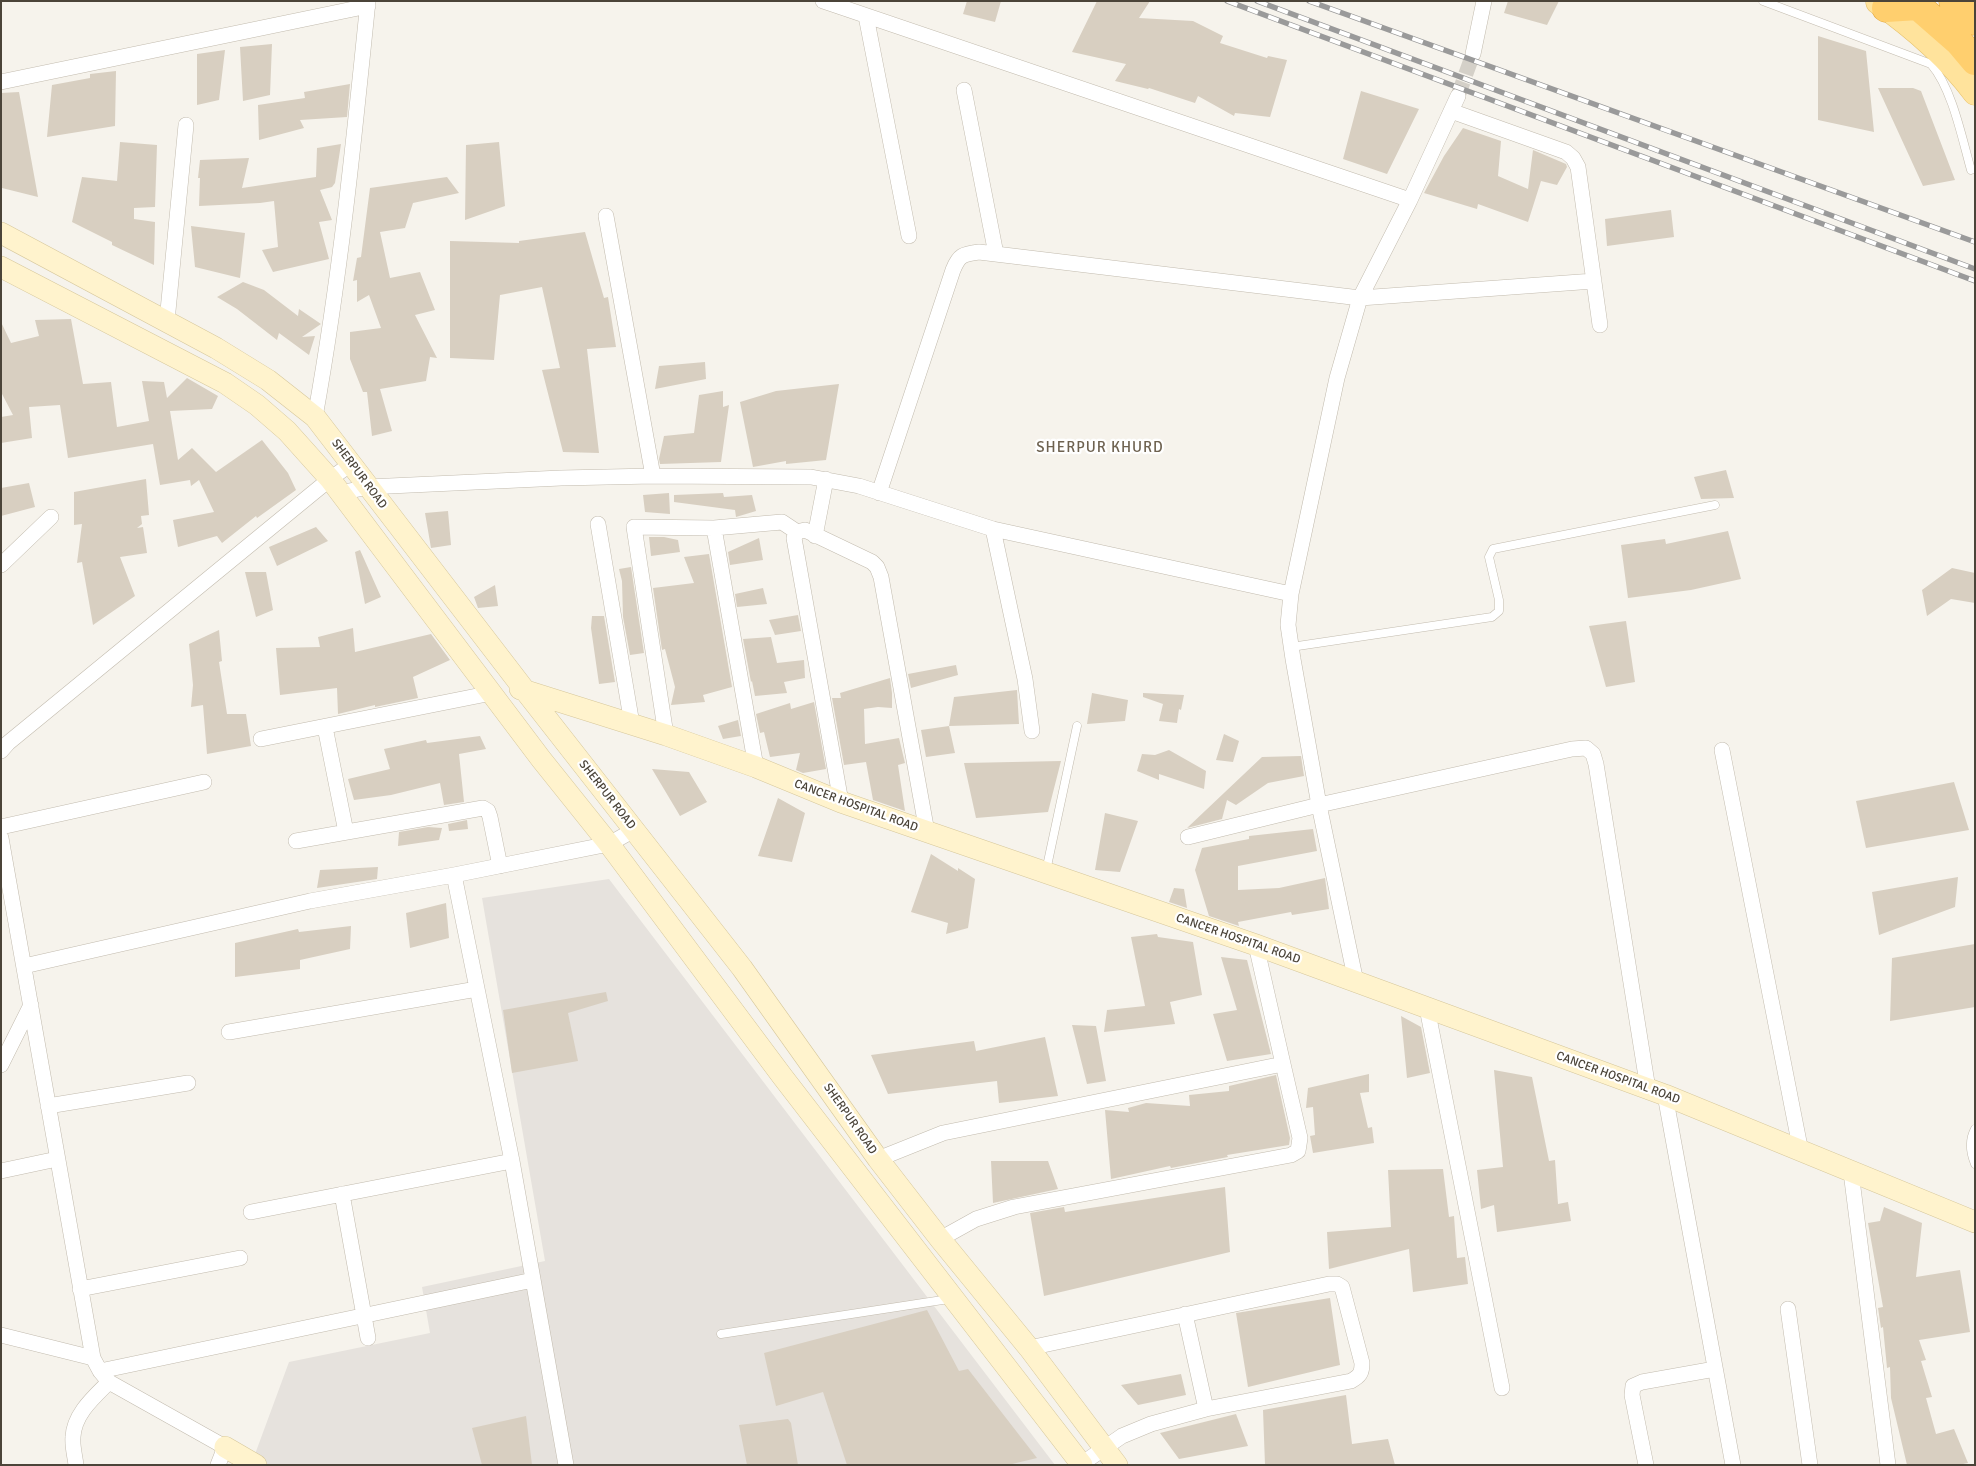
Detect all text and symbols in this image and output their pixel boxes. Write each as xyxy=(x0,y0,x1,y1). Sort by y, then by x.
street label: SHERPUR ROAD xyxy=(328,436,390,512)
district label: SHERPUR KHURD xyxy=(1035,439,1165,457)
street label: SHERPUR ROAD xyxy=(576,758,638,832)
street label: CANCER HOSPITAL ROAD xyxy=(792,777,920,835)
street label: CANCER HOSPITAL ROAD xyxy=(1174,911,1302,967)
street label: CANCER HOSPITAL ROAD xyxy=(1554,1049,1682,1107)
street label: SHERPUR ROAD xyxy=(820,1081,880,1157)

